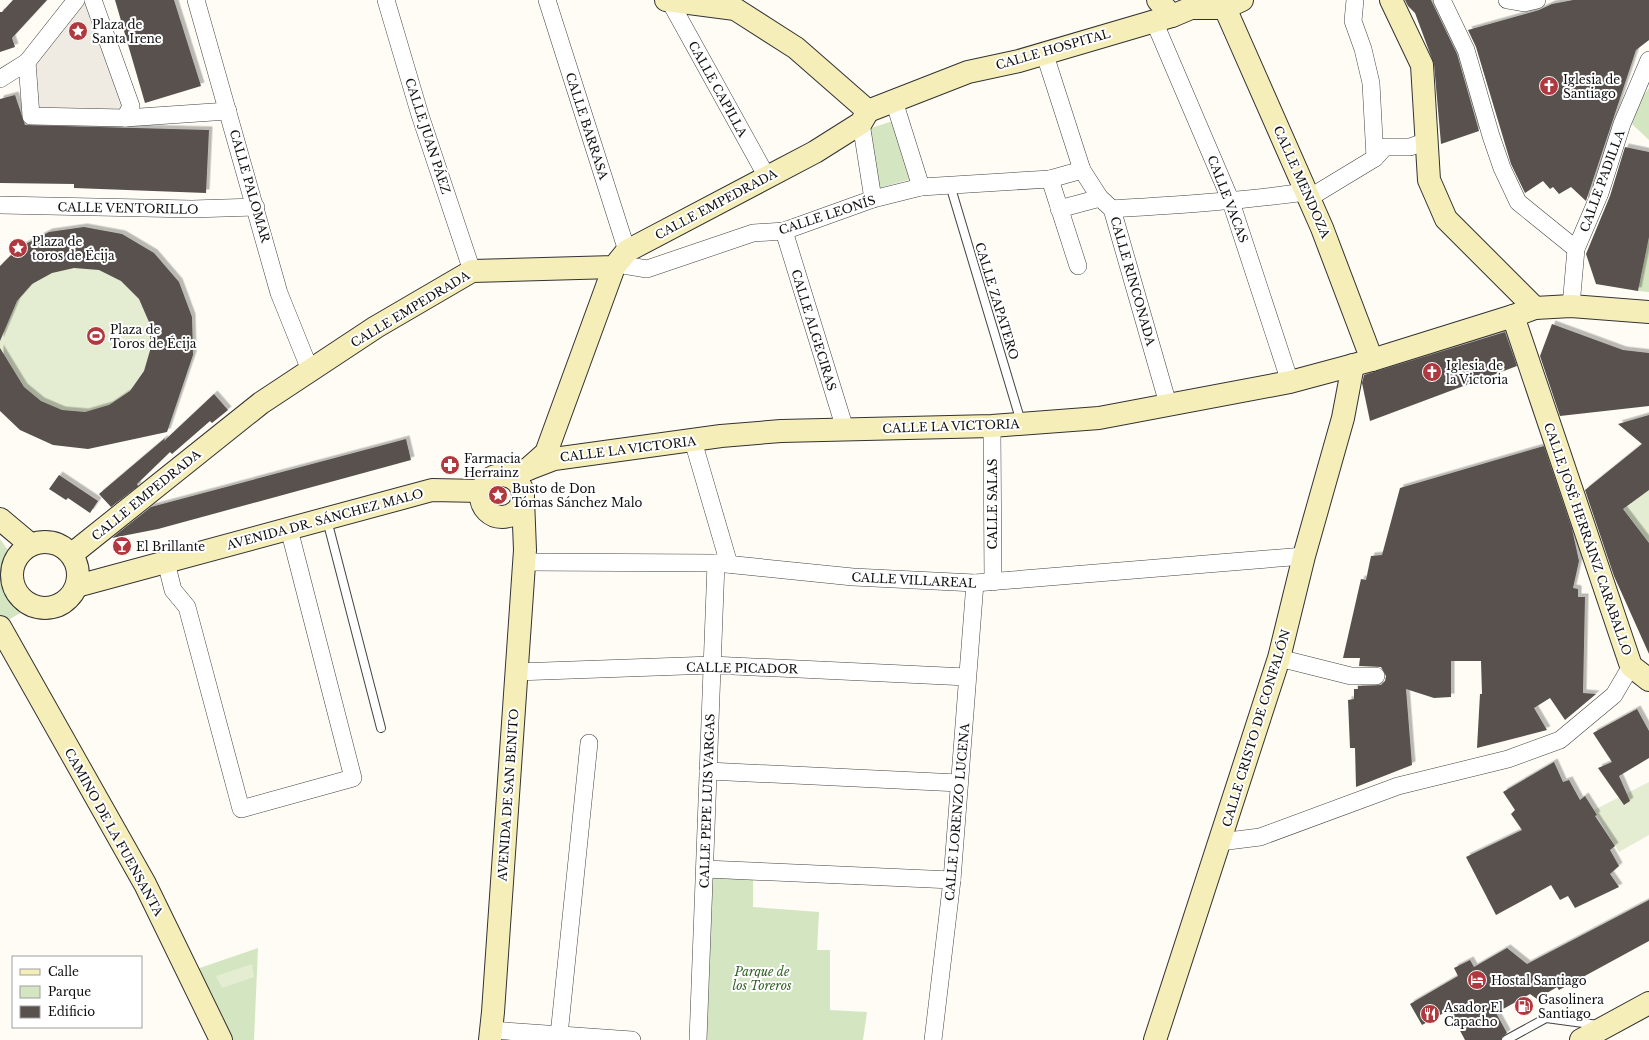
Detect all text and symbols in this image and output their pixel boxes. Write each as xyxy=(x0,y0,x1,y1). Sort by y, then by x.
place label: Plaza de Santa Irene xyxy=(92,17,162,46)
place icon: Plaza de Santa Irene xyxy=(67,20,89,42)
street label: CALLE HOSPITAL xyxy=(994,25,1112,73)
street label: CALLE CAPILLA xyxy=(685,38,751,140)
street label: CALLE BARRASA xyxy=(563,71,612,182)
place label: Iglesia de Santiago xyxy=(1563,72,1620,101)
church icon: Iglesia de Santiago xyxy=(1538,75,1560,97)
street label: CALLE JUAN PÁEZ xyxy=(402,76,455,196)
street label: CALLE MENDOZA xyxy=(1270,123,1334,241)
street label: CALLE PADILLA xyxy=(1577,127,1628,234)
street label: CALLE PALOMAR xyxy=(227,128,273,245)
street label: CALLE VACAS xyxy=(1204,153,1252,245)
street label: CALLE EMPEDRADA xyxy=(652,165,780,243)
street label: CALLE LEONÍS xyxy=(777,191,877,238)
street label: CALLE VENTORILLO xyxy=(57,199,199,217)
street label: CALLE RINCONADA xyxy=(1107,215,1159,348)
place label: Plaza de toros de Écija xyxy=(32,234,115,263)
place icon: Plaza de toros de Écija xyxy=(7,237,29,259)
street label: CALLE ZAPATERO xyxy=(972,241,1022,361)
street label: CALLE EMPEDRADA xyxy=(348,267,473,350)
street label: CALLE ALGECIRAS xyxy=(788,267,840,393)
place label: Plaza de Toros de Écija xyxy=(110,322,197,351)
sports icon: Plaza de Toros de Écija xyxy=(85,325,107,347)
place label: Iglesia de la Victoria xyxy=(1446,358,1508,387)
church icon: Iglesia de la Victoria xyxy=(1421,361,1443,383)
street label: CALLE LA VICTORIA xyxy=(882,416,1021,436)
street label: CALLE JOSÉ HERRÁINZ CARABALLO xyxy=(1541,420,1636,657)
street label: CALLE LA VICTORIA xyxy=(559,433,698,465)
street label: CALLE EMPEDRADA xyxy=(88,446,204,544)
place label: Farmacia Herrainz xyxy=(464,451,521,480)
pharmacy icon: Farmacia Herrainz xyxy=(439,454,461,476)
street label: CALLE SALAS xyxy=(985,458,1000,550)
place label: Busto de Don Tómas Sánchez Malo xyxy=(512,481,643,510)
street label: AVENIDA DR. SÁNCHEZ MALO xyxy=(224,484,425,553)
place icon: Busto de Don Tómas Sánchez Malo xyxy=(487,484,509,506)
bar icon: El Brillante xyxy=(111,535,133,557)
place label: El Brillante xyxy=(136,539,205,554)
street label: CALLE VILLAREAL xyxy=(851,569,977,591)
street label: CALLE CRISTO DE CONFALÓN xyxy=(1218,627,1293,829)
street label: CALLE PICADOR xyxy=(686,660,799,676)
street label: AVENIDA DE SAN BENITO xyxy=(494,708,522,883)
street label: CALLE PEPE LUIS VARGAS xyxy=(696,713,718,889)
street label: CALLE LORENZO LUCENA xyxy=(942,722,972,901)
street label: CAMINO DE LA FUENSANTA xyxy=(62,746,167,919)
legend xyxy=(12,956,142,1028)
text: Calle xyxy=(48,964,79,979)
park label: Parque de los Toreros xyxy=(732,964,792,993)
hotel icon: Hostal Santiago xyxy=(1466,969,1488,991)
place label: Hostal Santiago xyxy=(1491,973,1587,988)
text: Parque xyxy=(48,984,91,999)
place label: Gasolinera Santiago xyxy=(1538,992,1604,1021)
fuel station icon: Gasolinera Santiago xyxy=(1513,995,1535,1017)
place label: Asador El Capacho xyxy=(1443,1000,1503,1029)
restaurant icon: Asador El Capacho xyxy=(1419,1003,1441,1025)
text: Edificio xyxy=(48,1004,95,1019)

